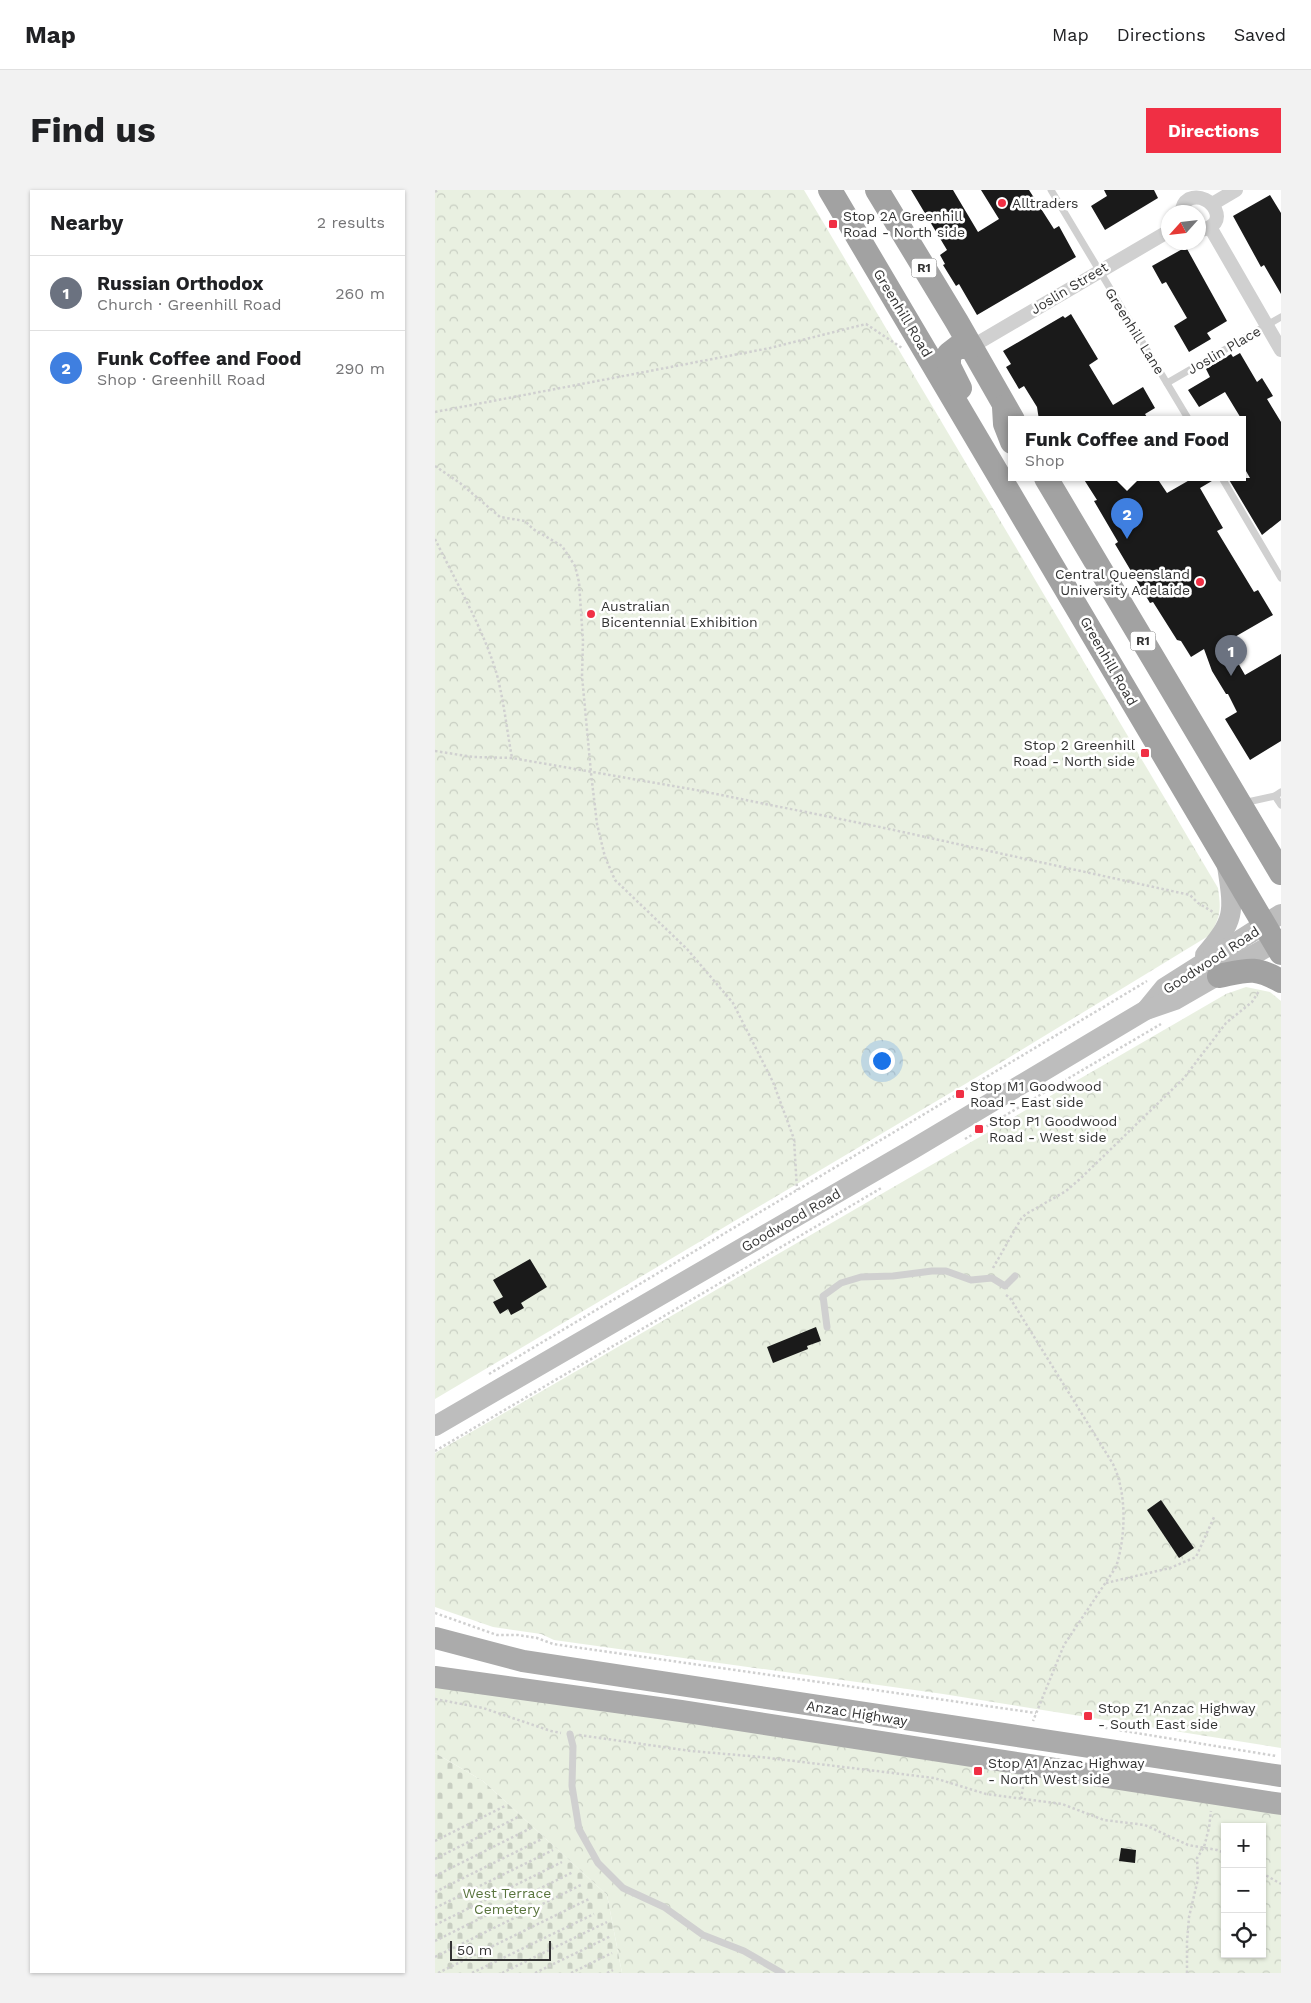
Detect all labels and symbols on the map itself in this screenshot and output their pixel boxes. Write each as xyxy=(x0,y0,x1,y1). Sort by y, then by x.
place label: Alltraders xyxy=(1012,195,1079,211)
marker: Alltraders xyxy=(996,197,1008,209)
north arrow xyxy=(1161,205,1206,250)
place label: Stop 2A Greenhill Road - North side xyxy=(843,208,965,240)
marker: Stop 2A Greenhill Road - North side xyxy=(827,218,839,230)
road number: R1 xyxy=(911,258,937,278)
street label: Joslin Street xyxy=(1028,259,1111,317)
street label: Greenhill Road xyxy=(870,266,936,360)
street label: Greenhill Lane xyxy=(1102,285,1168,377)
street label: Joslin Place xyxy=(1185,323,1263,377)
pin: 2 xyxy=(1111,498,1143,539)
place label: Central Queensland University Adelaide xyxy=(1055,566,1190,598)
marker: Central Queensland University Adelaide xyxy=(1194,576,1206,588)
place label: Australian Bicentennial Exhibition xyxy=(601,598,758,630)
marker: Australian Bicentennial Exhibition xyxy=(585,608,597,620)
street label: Greenhill Road xyxy=(1077,614,1141,708)
road number: R1 xyxy=(1131,632,1155,651)
pin: 1 xyxy=(1215,635,1247,676)
place label: Stop 2 Greenhill Road - North side xyxy=(1013,737,1136,769)
marker: Stop 2 Greenhill Road - North side xyxy=(1139,747,1151,759)
street label: Goodwood Road xyxy=(1160,923,1262,997)
your location xyxy=(869,1048,895,1074)
place label: Stop M1 Goodwood Road - East side xyxy=(970,1078,1102,1110)
marker: Stop M1 Goodwood Road - East side xyxy=(954,1088,966,1100)
place label: Stop P1 Goodwood Road - West side xyxy=(989,1113,1117,1145)
marker: Stop P1 Goodwood Road - West side xyxy=(973,1123,985,1135)
street label: Goodwood Road xyxy=(739,1185,843,1255)
street label: Anzac Highway xyxy=(805,1697,909,1729)
place label: Stop Z1 Anzac Highway - South East side xyxy=(1098,1700,1256,1732)
marker: Stop Z1 Anzac Highway - South East side xyxy=(1082,1710,1094,1722)
place label: Stop A1 Anzac Highway - North West side xyxy=(988,1755,1145,1787)
marker: Stop A1 Anzac Highway - North West side xyxy=(972,1765,984,1777)
park label: West Terrace Cemetery xyxy=(463,1885,551,1917)
scale bar xyxy=(450,1938,551,1961)

